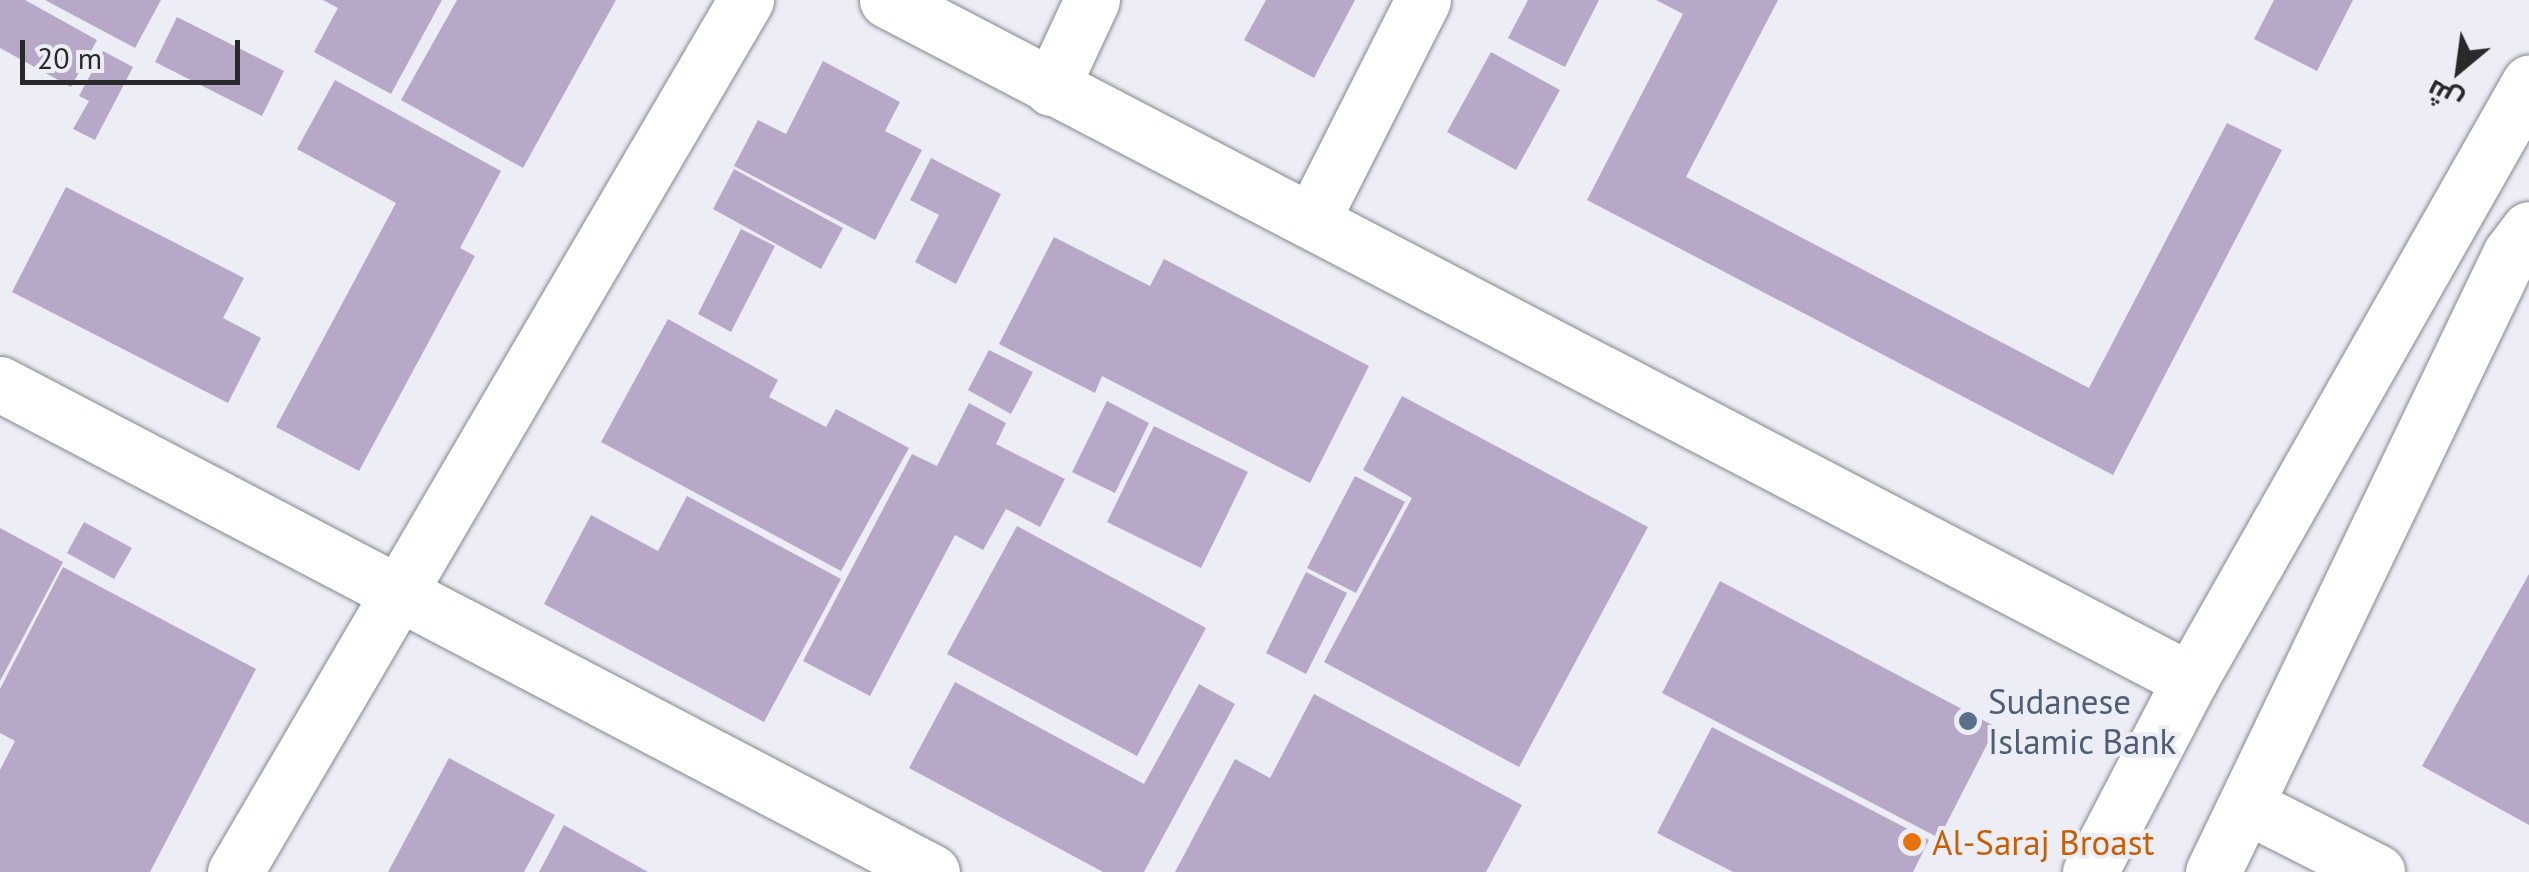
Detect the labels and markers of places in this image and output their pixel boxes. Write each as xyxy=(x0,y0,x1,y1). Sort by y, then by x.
place label: Sudanese Islamic Bank xyxy=(1988,680,2177,762)
marker: Sudanese Islamic Bank xyxy=(1957,710,1979,732)
place label: Al-Saraj Broast xyxy=(1932,821,2154,863)
marker: Al-Saraj Broast xyxy=(1901,831,1923,853)

